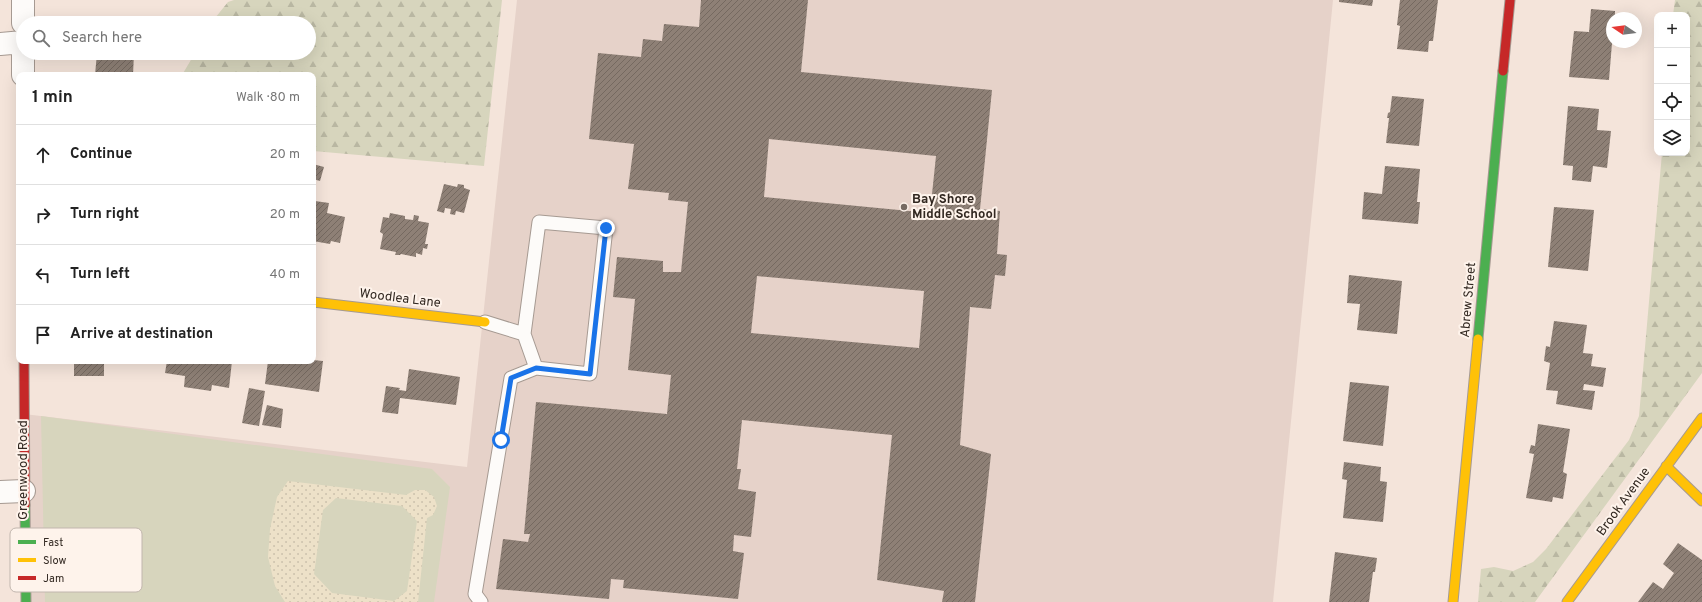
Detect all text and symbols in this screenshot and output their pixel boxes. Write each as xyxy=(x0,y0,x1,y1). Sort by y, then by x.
north arrow xyxy=(1606,12,1642,48)
map controls xyxy=(1654,12,1690,156)
button: + xyxy=(1654,12,1690,48)
search box xyxy=(16,16,316,60)
icon: search xyxy=(30,27,52,49)
text: Search here xyxy=(62,29,142,48)
button: − xyxy=(1654,48,1690,84)
button: locate xyxy=(1654,84,1690,120)
text: 1 min xyxy=(32,87,73,109)
text: Walk · 80 m xyxy=(236,90,300,106)
button: layers xyxy=(1654,120,1690,156)
icon: ahead xyxy=(32,144,54,166)
text: Continue xyxy=(70,145,132,164)
text: 20 m xyxy=(270,147,300,163)
place label: Bay Shore Middle School xyxy=(912,192,997,223)
marker: Bay Shore Middle School xyxy=(899,202,909,212)
icon: right xyxy=(32,204,54,226)
text: Turn right xyxy=(70,205,139,224)
text: 20 m xyxy=(270,207,300,223)
route end xyxy=(597,219,615,237)
street label: Abrew Street xyxy=(1458,261,1480,338)
icon: left xyxy=(32,264,54,286)
text: Turn left xyxy=(70,265,130,284)
text: 40 m xyxy=(270,267,300,283)
street label: Woodlea Lane xyxy=(358,286,442,312)
icon: arrive xyxy=(32,324,54,346)
text: Arrive at destination xyxy=(70,325,213,344)
street label: Greenwood Road xyxy=(16,420,32,520)
route start xyxy=(492,431,510,449)
street label: Brook Avenue xyxy=(1594,465,1654,539)
legend xyxy=(10,528,142,592)
text: Fast xyxy=(43,536,63,550)
text: Slow xyxy=(43,554,66,568)
text: Jam xyxy=(43,572,64,586)

